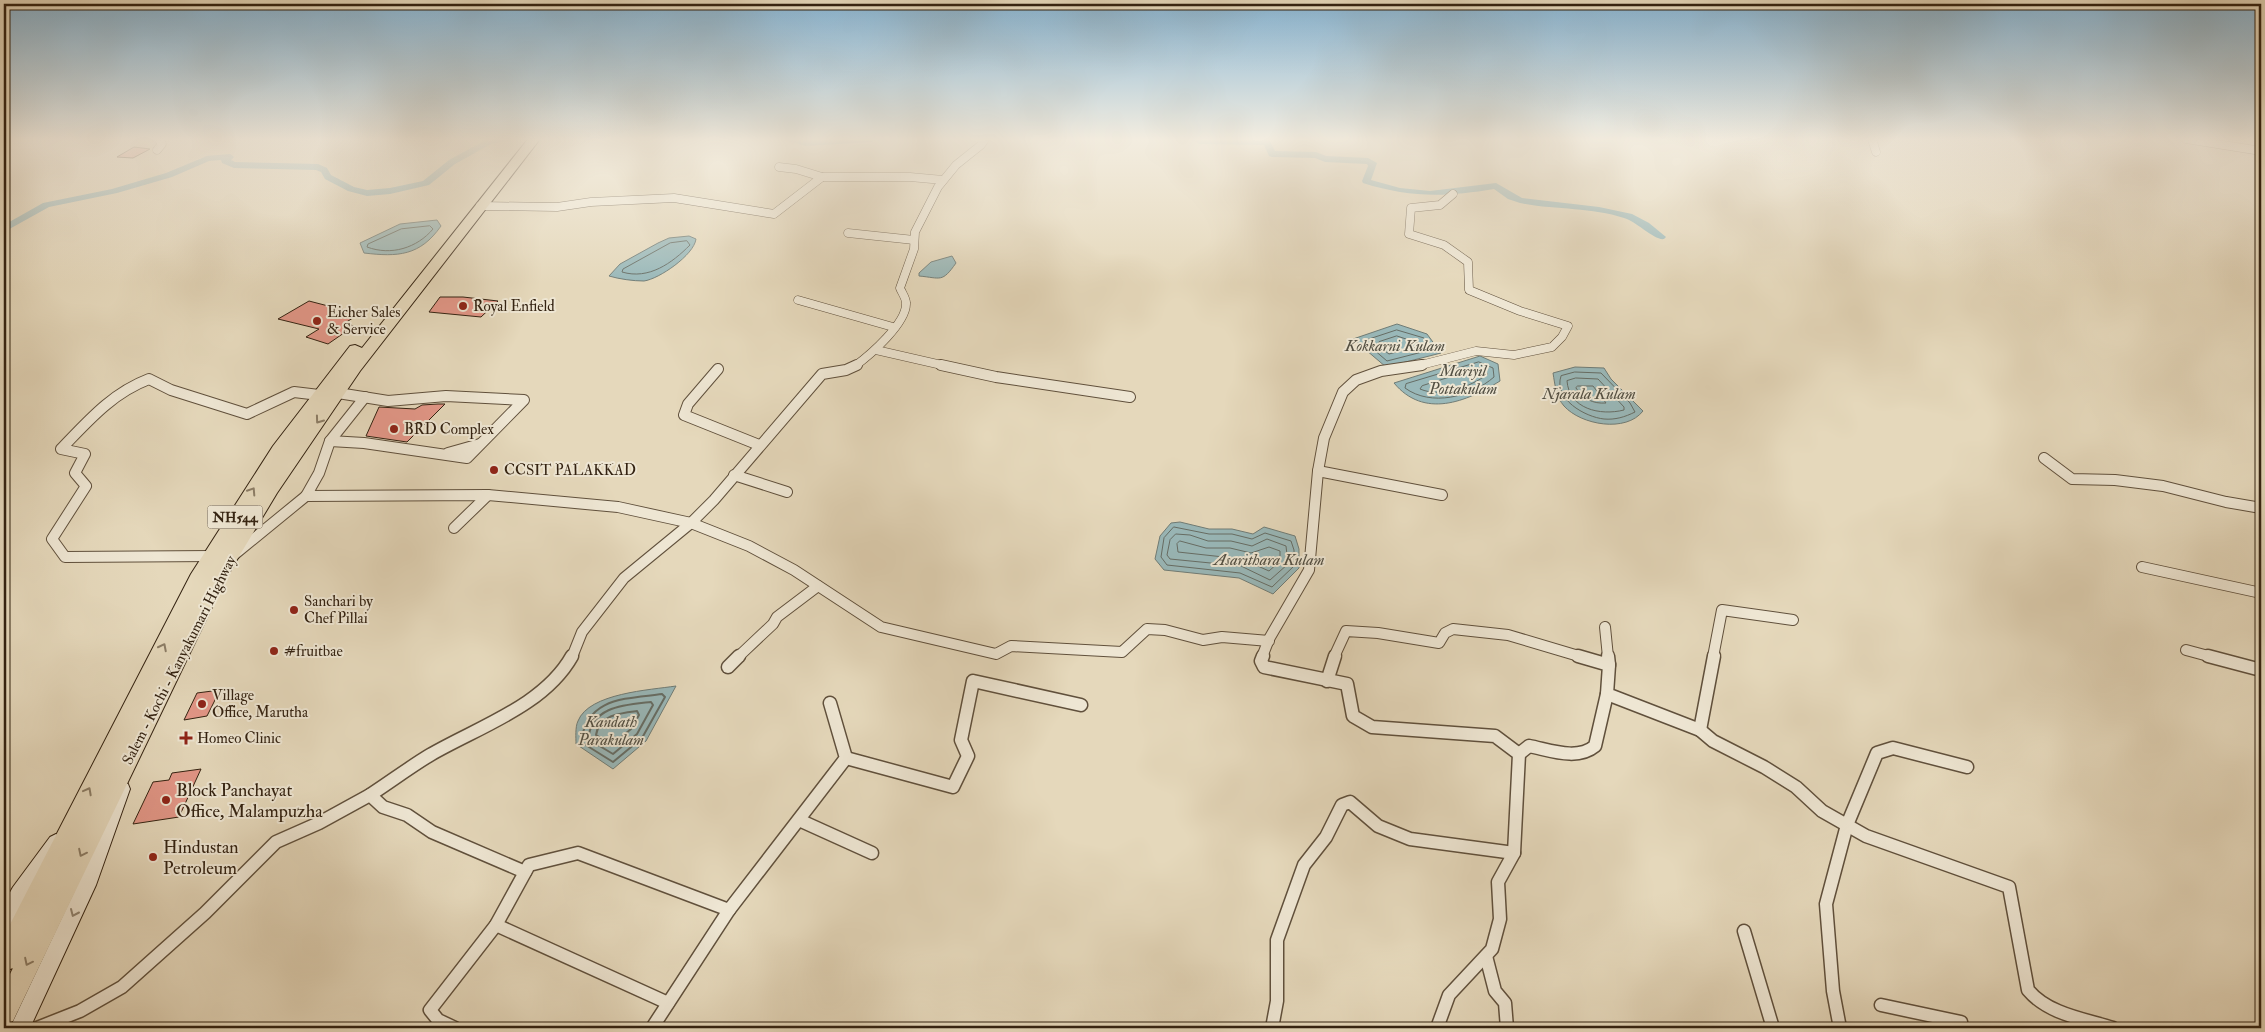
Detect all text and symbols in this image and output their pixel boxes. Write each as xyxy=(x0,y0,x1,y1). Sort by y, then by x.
place label: Royal Enfield xyxy=(473,297,555,316)
marker: Royal Enfield xyxy=(457,300,469,312)
place label: Eicher Sales & Service xyxy=(327,303,400,339)
marker: Eicher Sales & Service xyxy=(311,315,323,327)
water label: Kokkarni Kulam xyxy=(1344,336,1445,356)
water label: Mariyil Pottakulam xyxy=(1428,361,1498,399)
water label: Njarala Kulam xyxy=(1541,384,1636,404)
one-way arrow xyxy=(316,414,325,424)
place label: BRD Complex xyxy=(404,420,494,440)
marker: BRD Complex xyxy=(388,423,400,435)
place label: CCSIT PALAKKAD xyxy=(504,461,636,480)
marker: CCSIT PALAKKAD xyxy=(488,464,500,476)
one-way arrow xyxy=(246,487,255,496)
road number: NH544 xyxy=(208,506,262,528)
water label: Asarithara Kulam xyxy=(1212,550,1325,570)
street label: Salem - Kochi - Kanyakumari Highway xyxy=(118,552,241,768)
place label: Sanchari by Chef Pillai xyxy=(304,592,373,628)
marker: Sanchari by Chef Pillai xyxy=(288,604,300,616)
place label: #fruitbae xyxy=(284,642,343,661)
one-way arrow xyxy=(157,643,167,652)
marker: #fruitbae xyxy=(268,645,280,657)
place label: Village Office, Marutha xyxy=(212,686,309,722)
marker: Village Office, Marutha xyxy=(196,698,208,710)
water label: Kandath Parakulam xyxy=(577,712,644,750)
place label: Homeo Clinic xyxy=(197,729,281,748)
marker: Homeo Clinic xyxy=(179,731,193,745)
place label: Block Panchayat Office, Malampuzha xyxy=(176,779,323,823)
one-way arrow xyxy=(82,787,92,796)
marker: Block Panchayat Office, Malampuzha xyxy=(160,794,172,806)
place label: Hindustan Petroleum xyxy=(163,836,239,880)
one-way arrow xyxy=(77,848,88,857)
marker: Hindustan Petroleum xyxy=(147,851,159,863)
one-way arrow xyxy=(70,908,81,917)
one-way arrow xyxy=(24,957,34,966)

